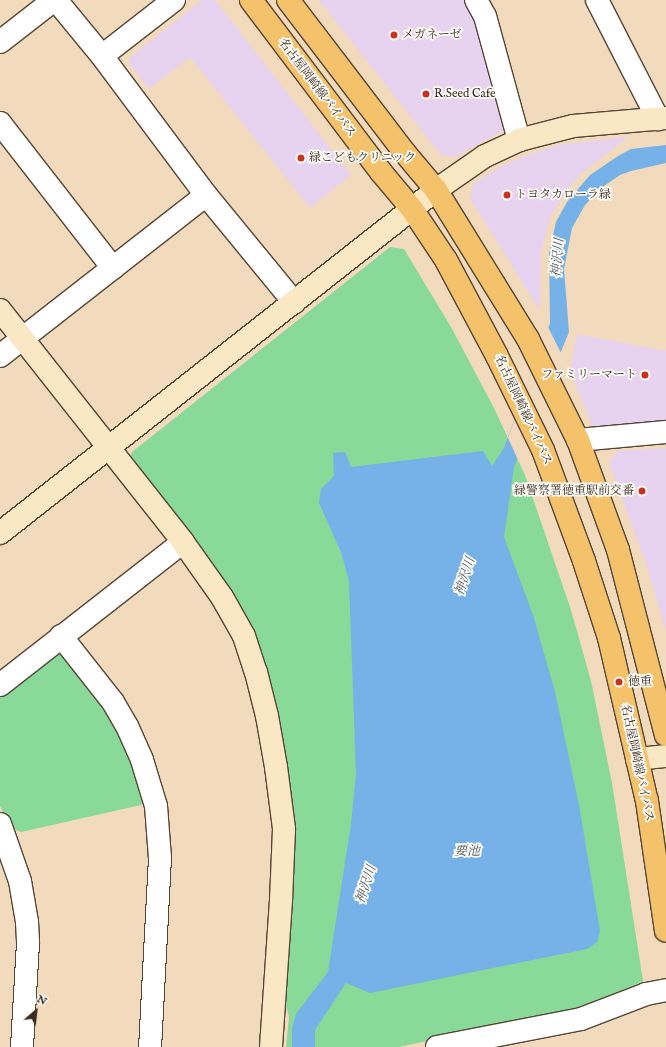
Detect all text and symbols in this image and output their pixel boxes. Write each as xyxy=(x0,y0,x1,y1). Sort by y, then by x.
place label: メガネーゼ xyxy=(402,28,462,42)
marker: メガネーゼ xyxy=(389,30,399,40)
street label: 名古屋岡崎線バイパス xyxy=(275,36,359,140)
place label: R.Seed Cafe xyxy=(434,87,496,101)
marker: R.Seed Cafe xyxy=(421,89,431,99)
place label: 緑こどもクリニック xyxy=(309,151,417,165)
marker: 緑こどもクリニック xyxy=(296,153,306,163)
place label: トヨタカローラ緑 xyxy=(515,188,611,202)
marker: トヨタカローラ緑 xyxy=(502,190,512,200)
water label: 神沢川 xyxy=(550,238,568,278)
street label: 名古屋岡崎線バイパス xyxy=(491,353,555,467)
place label: ファミリーマート xyxy=(541,368,637,382)
marker: ファミリーマート xyxy=(640,370,650,380)
place label: 緑警察署徳重駅前交番 xyxy=(514,484,634,498)
marker: 緑警察署徳重駅前交番 xyxy=(637,486,647,496)
water label: 神沢川 xyxy=(453,556,479,598)
place label: 徳重 xyxy=(628,675,652,689)
marker: 徳重 xyxy=(613,676,625,688)
street label: 名古屋岡崎線バイパス xyxy=(617,703,657,823)
water label: 要池 xyxy=(454,844,480,860)
water label: 神沢川 xyxy=(354,864,380,906)
north arrow xyxy=(16,991,56,1031)
text: N xyxy=(34,992,49,1009)

